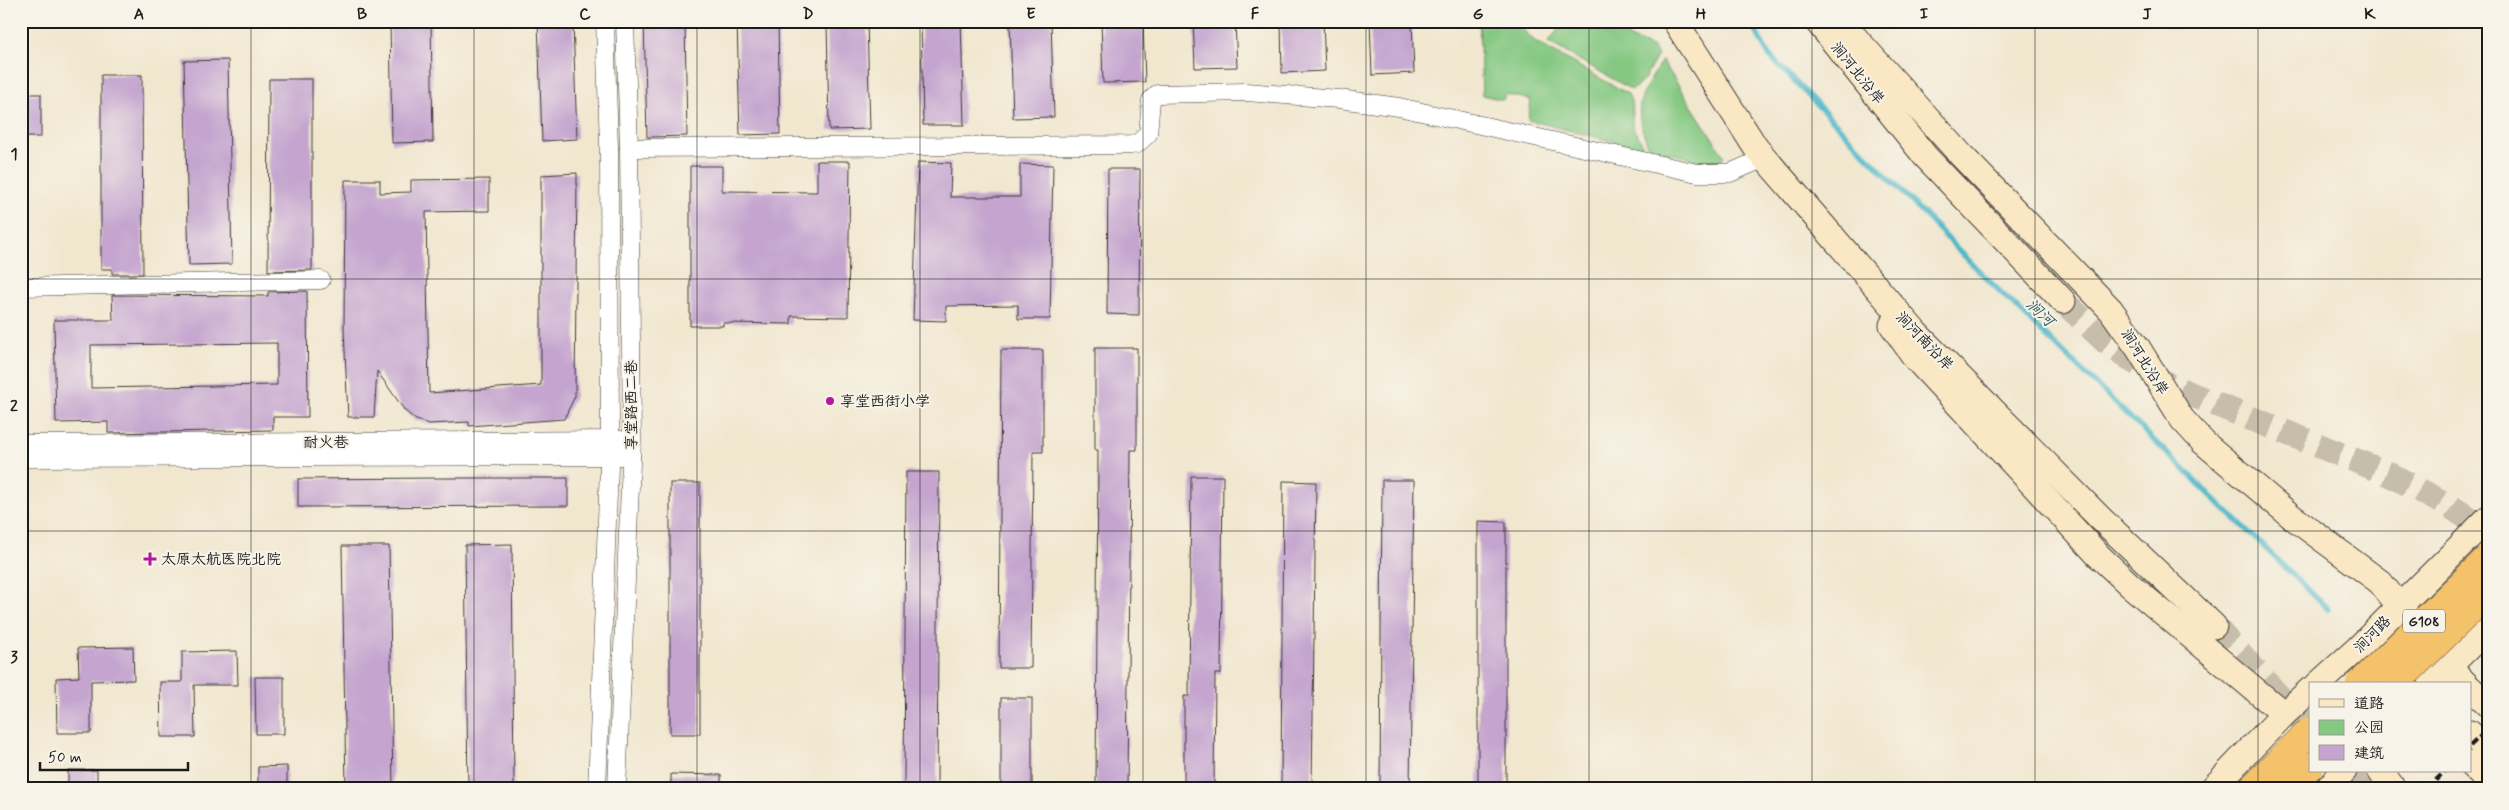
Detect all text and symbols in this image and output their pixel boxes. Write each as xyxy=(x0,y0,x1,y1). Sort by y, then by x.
text: A xyxy=(134,4,144,25)
text: B xyxy=(357,4,367,25)
text: C xyxy=(579,4,591,25)
text: D xyxy=(802,4,814,25)
text: E xyxy=(1026,4,1036,25)
text: F xyxy=(1251,4,1260,25)
text: G xyxy=(1473,4,1484,25)
text: H xyxy=(1696,4,1707,25)
text: I xyxy=(1920,4,1929,25)
text: J xyxy=(2142,4,2152,25)
text: K xyxy=(2364,4,2376,25)
street label: 涧河北沿岸 xyxy=(1826,38,1889,109)
text: 1 xyxy=(10,144,18,165)
water label: 涧河 xyxy=(2021,294,2061,334)
street label: 涧河南沿岸 xyxy=(1891,308,1958,376)
street label: 涧河北沿岸 xyxy=(2116,325,2173,400)
street label: 享堂路西二巷 xyxy=(622,360,642,450)
place label: 享堂西街小学 xyxy=(840,392,930,412)
marker: 享堂西街小学 xyxy=(824,395,836,407)
text: 2 xyxy=(10,396,18,417)
street label: 耐火巷 xyxy=(303,433,349,453)
place label: 太原太航医院北院 xyxy=(161,550,281,570)
marker: 太原太航医院北院 xyxy=(143,552,157,566)
road number: G108 xyxy=(2403,610,2445,632)
street label: 涧河路 xyxy=(2350,612,2396,658)
text: 3 xyxy=(10,647,18,668)
legend xyxy=(2309,682,2472,772)
text: 道路 xyxy=(2354,694,2384,714)
text: 公园 xyxy=(2354,718,2384,738)
scale bar xyxy=(40,740,188,772)
text: 建筑 xyxy=(2354,744,2384,764)
text: 50 m xyxy=(48,748,82,768)

